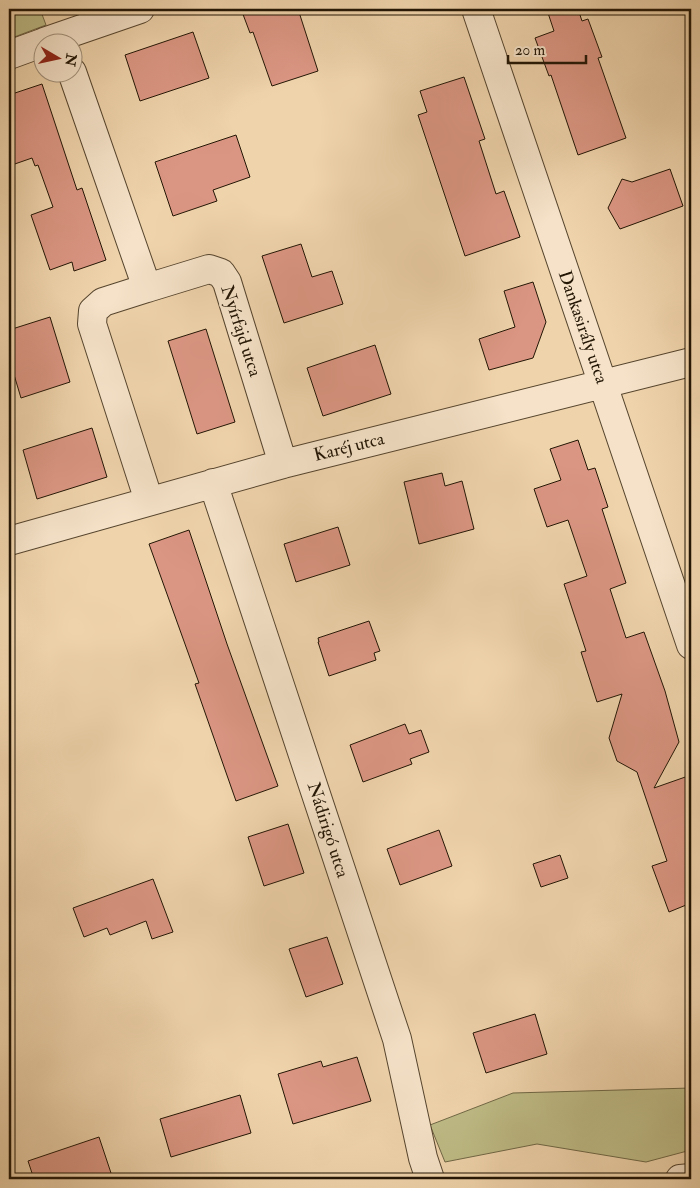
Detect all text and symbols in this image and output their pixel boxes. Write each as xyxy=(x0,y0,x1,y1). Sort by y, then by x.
north arrow xyxy=(32,32,82,82)
scale bar xyxy=(508,32,585,64)
text: 20 m xyxy=(515,41,545,60)
text: N xyxy=(61,51,80,68)
street label: Dankasirály utca xyxy=(553,267,613,387)
street label: Nyírfajd utca xyxy=(215,282,267,380)
street label: Karéj utca xyxy=(311,427,387,467)
street label: Nádirigó utca xyxy=(302,779,354,881)

